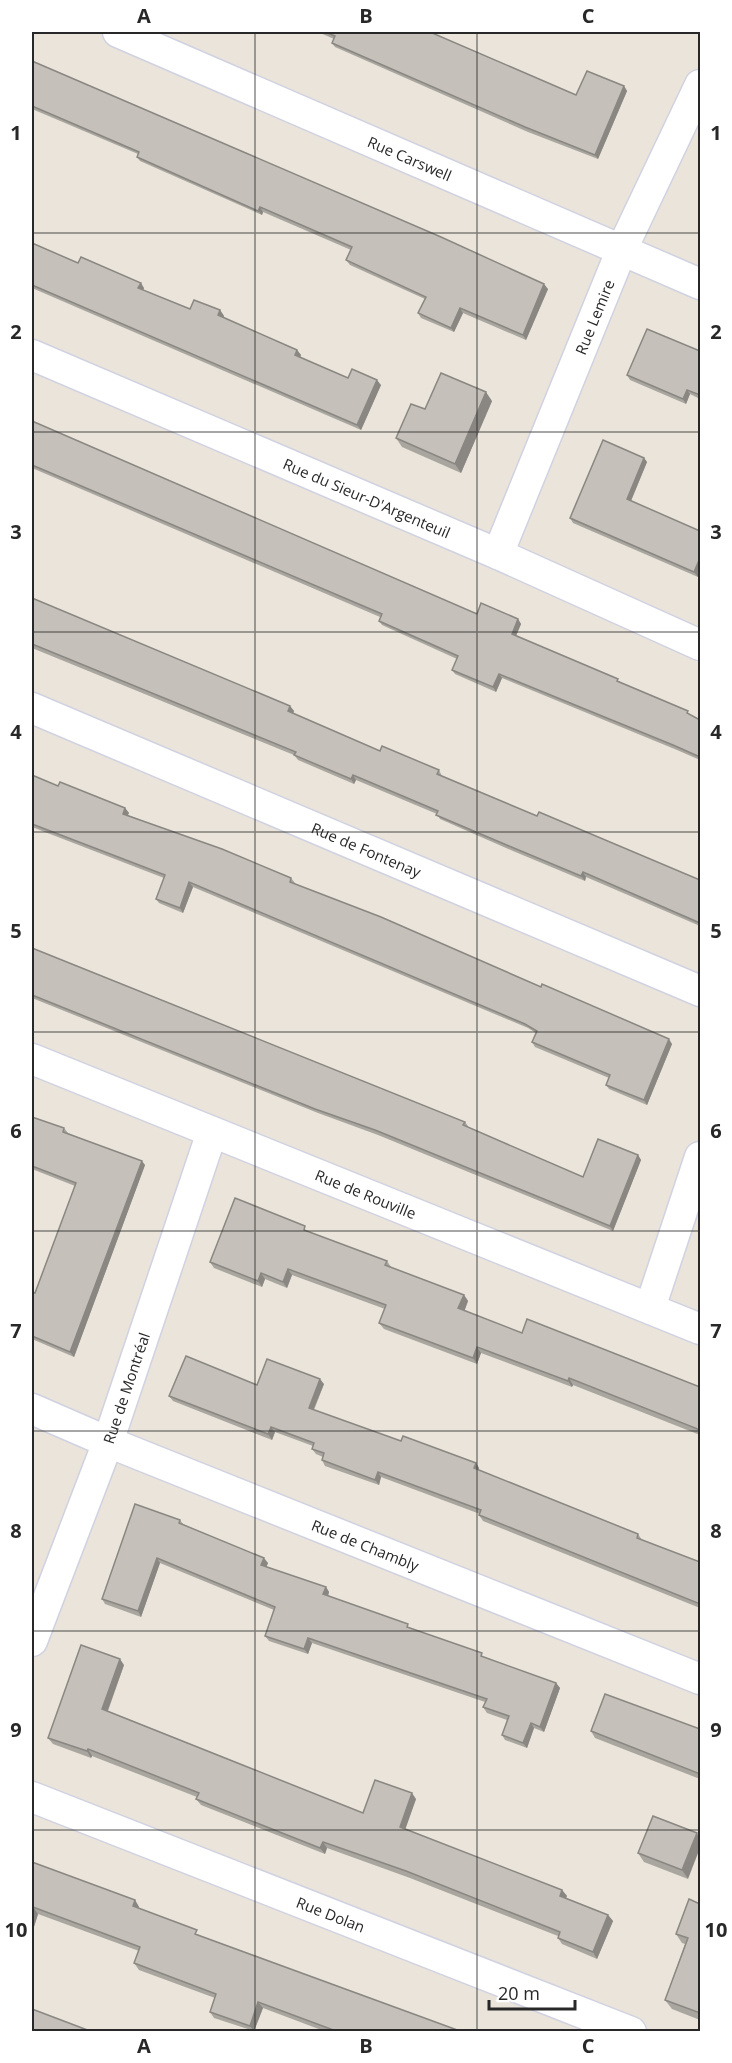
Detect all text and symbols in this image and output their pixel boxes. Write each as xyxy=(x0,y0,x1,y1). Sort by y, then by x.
text: A xyxy=(137,2,151,29)
text: B xyxy=(359,2,373,29)
text: C xyxy=(582,2,595,29)
text: 1 xyxy=(10,119,22,146)
text: 1 xyxy=(710,119,722,146)
street label: Rue Carswell xyxy=(365,131,455,185)
street label: Rue Lemire xyxy=(570,276,619,357)
text: 2 xyxy=(10,318,22,345)
text: 2 xyxy=(710,318,722,345)
street label: Rue du Sieur-D'Argenteuil xyxy=(280,453,453,542)
text: 3 xyxy=(10,518,22,545)
text: 3 xyxy=(710,518,722,545)
text: 4 xyxy=(10,718,22,745)
text: 4 xyxy=(710,718,722,745)
street label: Rue de Fontenay xyxy=(308,818,425,882)
text: 5 xyxy=(10,917,22,944)
text: 5 xyxy=(710,917,722,944)
text: 6 xyxy=(10,1117,22,1144)
text: 6 xyxy=(710,1117,722,1144)
street label: Rue de Rouville xyxy=(312,1165,419,1223)
text: 7 xyxy=(10,1317,22,1344)
text: 7 xyxy=(710,1317,722,1344)
street label: Rue de Montréal xyxy=(98,1330,154,1446)
street label: Rue de Chambly xyxy=(309,1515,422,1576)
text: 8 xyxy=(10,1517,22,1544)
text: 8 xyxy=(710,1517,722,1544)
text: 9 xyxy=(10,1716,22,1743)
text: 9 xyxy=(710,1716,722,1743)
street label: Rue Dolan xyxy=(294,1892,368,1937)
text: 10 xyxy=(5,1916,27,1943)
text: 10 xyxy=(705,1916,727,1943)
scale bar xyxy=(489,1973,574,2011)
text: 20 m xyxy=(498,1981,540,2005)
text: A xyxy=(137,2032,151,2059)
text: B xyxy=(359,2032,373,2059)
text: C xyxy=(582,2032,595,2059)

